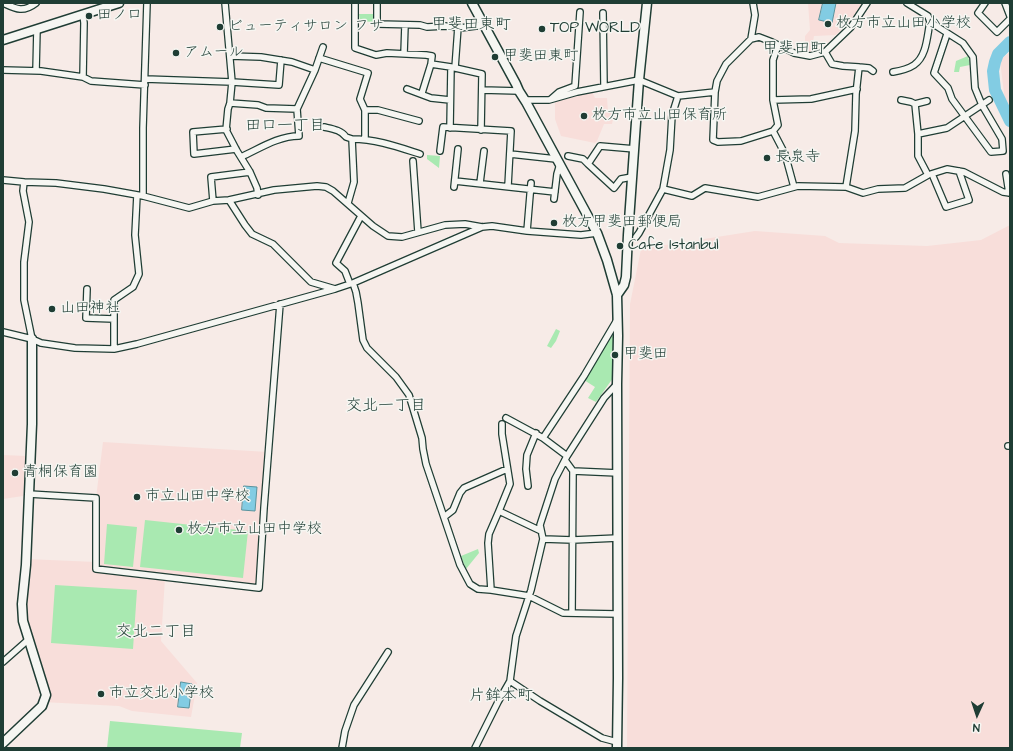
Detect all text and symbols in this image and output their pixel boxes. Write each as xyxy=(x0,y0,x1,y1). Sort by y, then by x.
place label: 田ノ口 xyxy=(97,7,142,25)
marker: 田ノ口 xyxy=(84,11,94,21)
place label: 枚方市立山田小学校 xyxy=(836,15,971,33)
district label: 甲斐田東町 xyxy=(431,16,511,36)
place label: ビューティサロン フサ xyxy=(228,18,384,36)
marker: 枚方市立山田小学校 xyxy=(823,19,833,29)
place label: TOP WORLD xyxy=(550,20,640,38)
marker: ビューティサロン フサ xyxy=(215,22,225,32)
marker: TOP WORLD xyxy=(537,24,547,34)
district label: 甲斐田町 xyxy=(762,40,826,60)
place label: アムール xyxy=(184,44,243,62)
marker: アムール xyxy=(171,48,181,58)
place label: 甲斐田東町 xyxy=(503,48,578,66)
marker: 甲斐田東町 xyxy=(490,52,500,62)
place label: 枚方市立山田保育所 xyxy=(592,107,727,125)
marker: 枚方市立山田保育所 xyxy=(579,111,589,121)
district label: 田口一丁目 xyxy=(245,117,325,137)
place label: 長泉寺 xyxy=(775,149,820,167)
marker: 長泉寺 xyxy=(762,153,772,163)
place label: 枚方甲斐田郵便局 xyxy=(562,214,682,232)
marker: 枚方甲斐田郵便局 xyxy=(549,218,559,228)
place label: Cafe Istanbul xyxy=(628,237,719,255)
marker: Cafe Istanbul xyxy=(615,241,625,251)
place label: 山田神社 xyxy=(60,300,120,318)
marker: 山田神社 xyxy=(47,304,57,314)
place label: 甲斐田 xyxy=(623,346,668,364)
marker: 甲斐田 xyxy=(610,350,620,360)
district label: 交北一丁目 xyxy=(346,397,426,417)
place label: 青桐保育園 xyxy=(23,464,98,482)
marker: 青桐保育園 xyxy=(10,468,20,478)
place label: 市立山田中学校 xyxy=(145,488,250,506)
marker: 市立山田中学校 xyxy=(132,492,142,502)
place label: 枚方市立山田中学校 xyxy=(187,521,322,539)
marker: 枚方市立山田中学校 xyxy=(174,525,184,535)
district label: 交北二丁目 xyxy=(116,623,196,643)
place label: 市立交北小学校 xyxy=(109,685,214,703)
district label: 片鉾本町 xyxy=(469,687,533,707)
marker: 市立交北小学校 xyxy=(96,689,106,699)
north arrow xyxy=(957,695,997,735)
text: N xyxy=(973,720,980,735)

